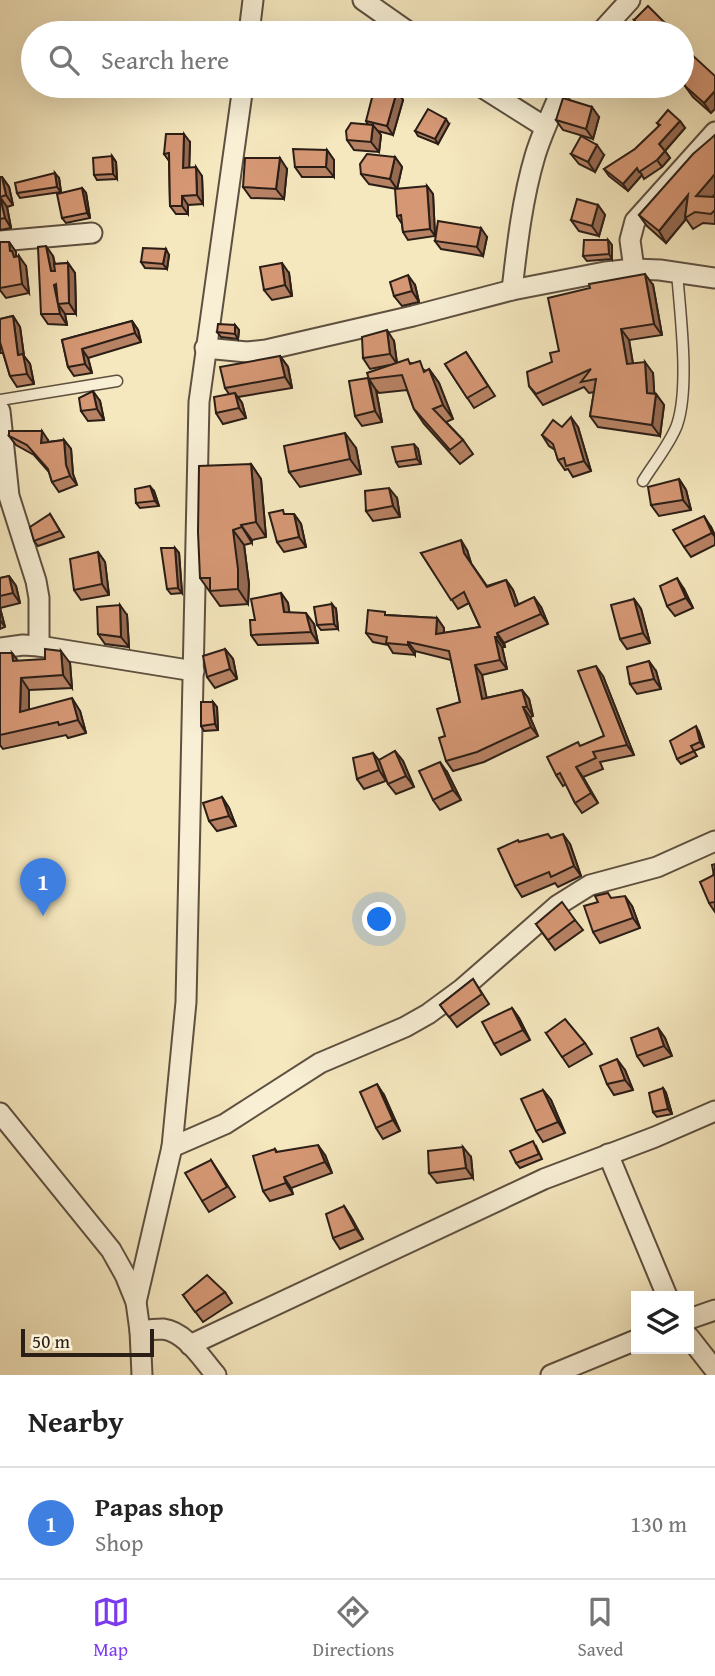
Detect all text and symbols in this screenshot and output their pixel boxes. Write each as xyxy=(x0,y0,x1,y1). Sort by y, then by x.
search box xyxy=(21,21,694,98)
text: Search here xyxy=(101,40,229,79)
icon: search xyxy=(45,41,83,79)
pin: 1 xyxy=(20,858,66,916)
your location xyxy=(362,902,396,936)
map controls xyxy=(631,1291,694,1354)
button: layers xyxy=(631,1291,694,1354)
scale bar xyxy=(21,1326,154,1358)
text: 50 m xyxy=(32,1327,70,1355)
text: Nearby xyxy=(28,1399,124,1443)
text: Papas shop xyxy=(95,1487,224,1526)
text: 1 xyxy=(45,1507,57,1540)
text: 130 m xyxy=(630,1507,687,1540)
text: Shop xyxy=(95,1526,143,1559)
tab: Map xyxy=(92,1593,130,1663)
tab: Directions xyxy=(313,1593,394,1663)
tab: Saved xyxy=(577,1593,623,1663)

